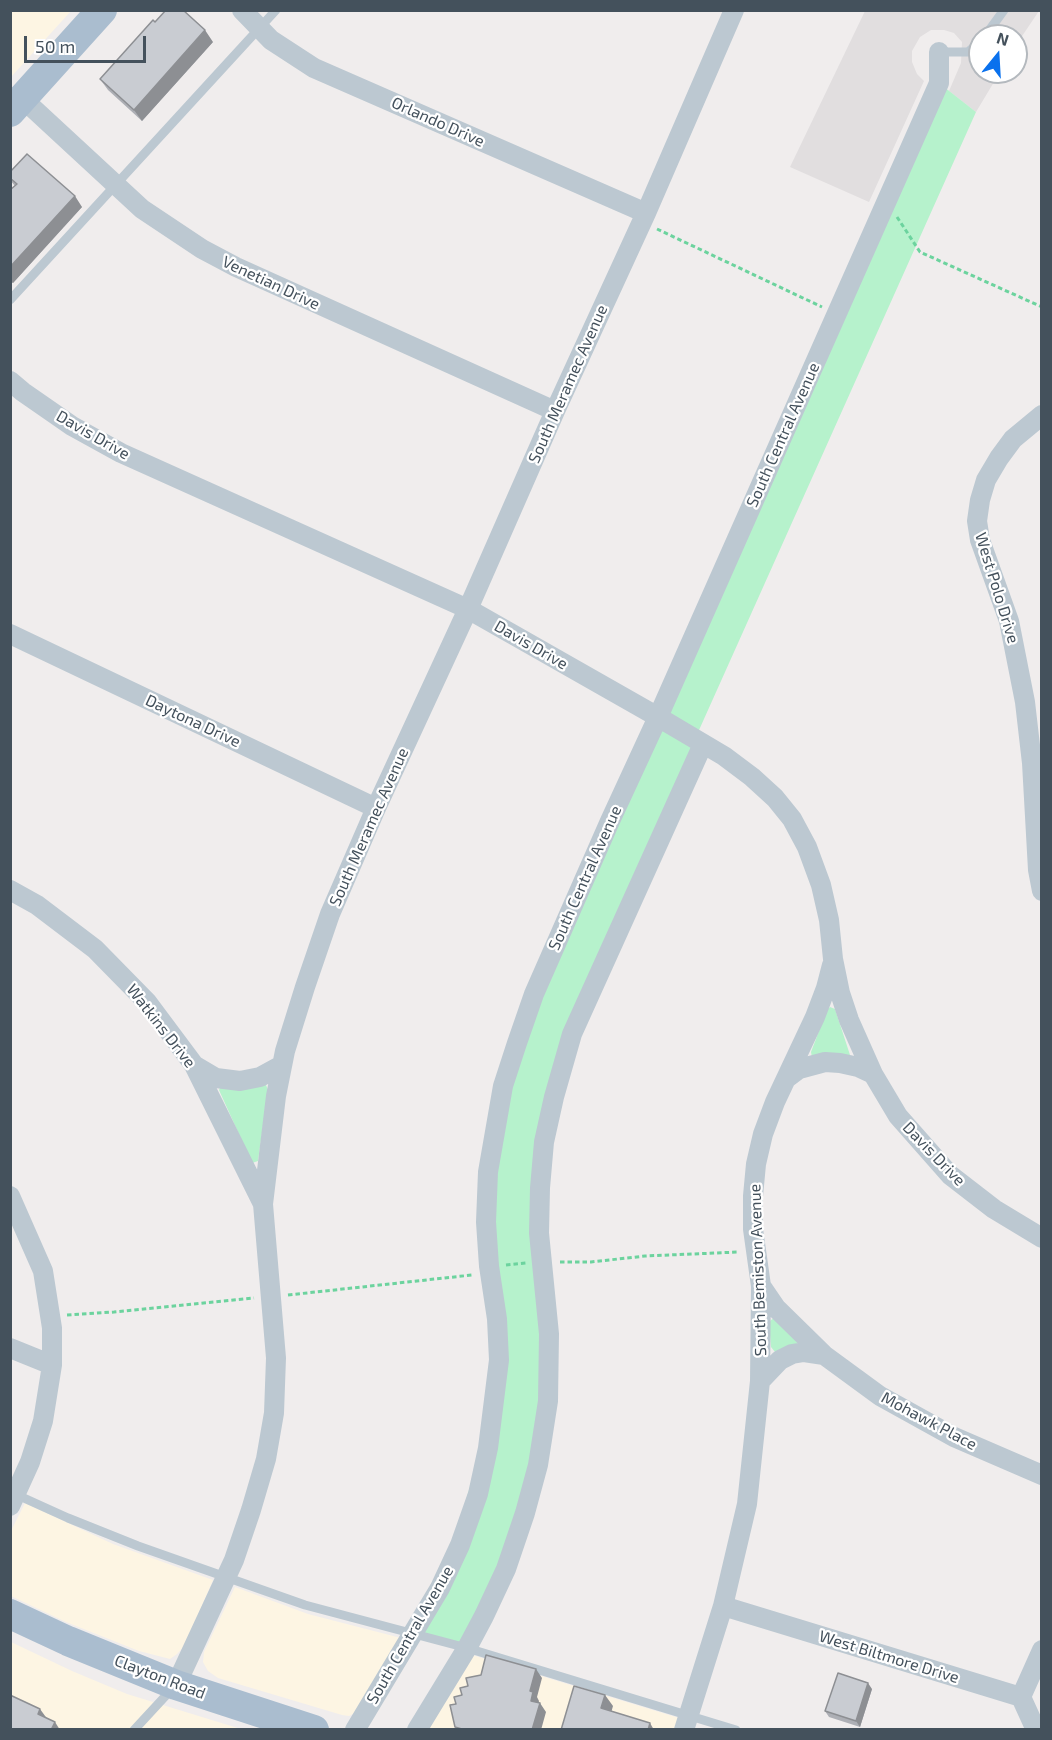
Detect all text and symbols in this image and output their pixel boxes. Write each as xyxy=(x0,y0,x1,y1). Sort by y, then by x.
scale bar xyxy=(27,24,148,62)
north arrow xyxy=(968,24,1028,84)
text: N xyxy=(995,27,1012,49)
text: 50 m xyxy=(35,35,75,57)
street label: Orlando Drive xyxy=(389,93,487,151)
street label: Venetian Drive xyxy=(219,252,323,314)
street label: South Meramec Avenue xyxy=(524,302,612,466)
street label: South Central Avenue xyxy=(742,360,824,510)
street label: Davis Drive xyxy=(53,406,133,464)
street label: West Polo Drive xyxy=(971,530,1023,646)
street label: Davis Drive xyxy=(491,616,571,674)
street label: Daytona Drive xyxy=(142,691,244,751)
street label: South Meramec Avenue xyxy=(325,745,413,909)
street label: South Central Avenue xyxy=(544,803,626,953)
street label: Watkins Drive xyxy=(122,980,200,1072)
street label: Davis Drive xyxy=(899,1118,969,1190)
street label: South Bemiston Avenue xyxy=(745,1184,771,1356)
street label: Mohawk Place xyxy=(878,1388,980,1454)
street label: South Central Avenue xyxy=(363,1562,457,1708)
street label: West Biltmore Drive xyxy=(817,1627,961,1687)
street label: Clayton Road xyxy=(112,1651,208,1703)

